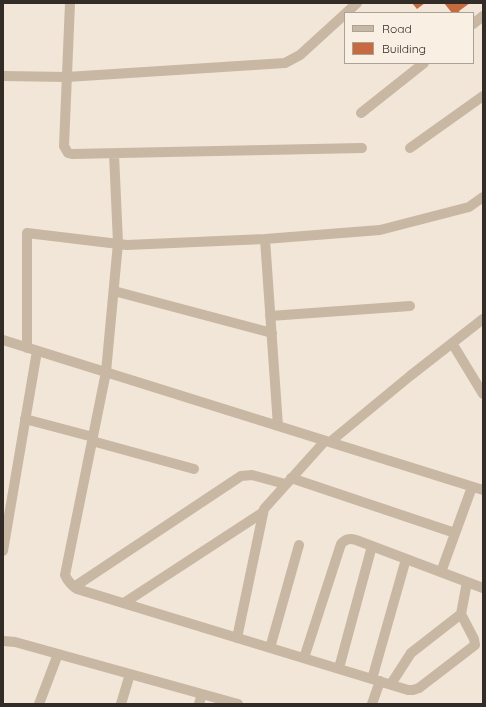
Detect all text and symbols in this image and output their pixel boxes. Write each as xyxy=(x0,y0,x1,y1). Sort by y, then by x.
legend xyxy=(344,12,474,64)
text: Road xyxy=(382,21,412,36)
text: Building xyxy=(382,41,426,56)

